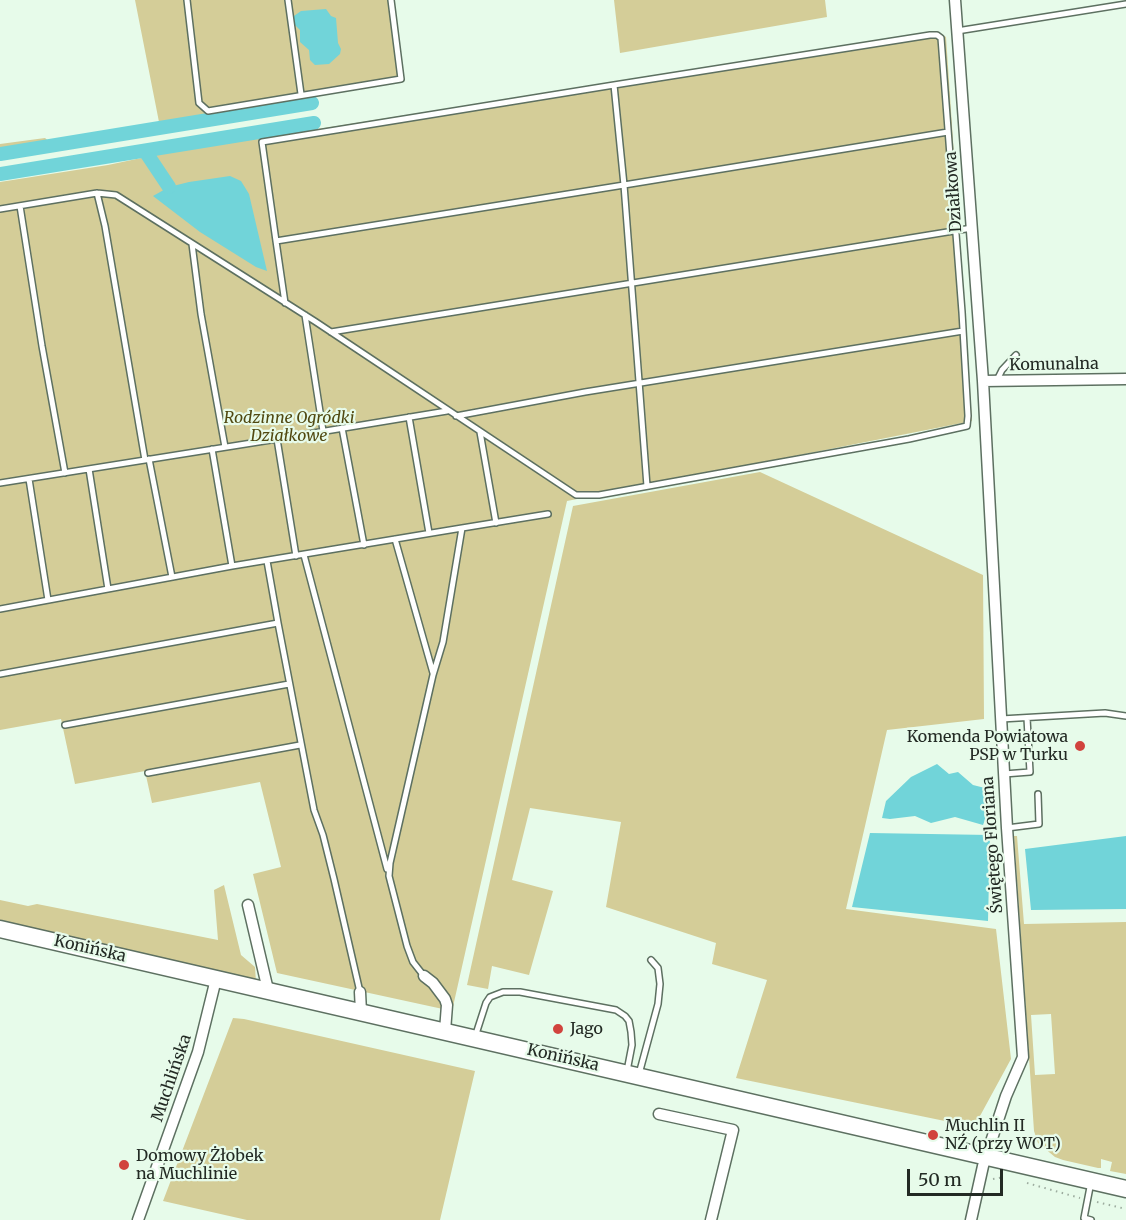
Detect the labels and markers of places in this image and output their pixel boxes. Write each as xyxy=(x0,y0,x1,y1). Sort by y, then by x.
place label: Komenda Powiatowa PSP w Turku xyxy=(907,727,1068,765)
marker: Komenda Powiatowa PSP w Turku xyxy=(1073,739,1087,753)
place label: Jago xyxy=(570,1019,603,1039)
marker: Jago xyxy=(551,1022,565,1036)
place label: Muchlin II NŹ (przy WOT) xyxy=(945,1116,1061,1154)
marker: Muchlin II NŹ (przy WOT) xyxy=(926,1128,940,1142)
place label: Domowy Żłobek na Muchlinie xyxy=(136,1146,264,1184)
marker: Domowy Żłobek na Muchlinie xyxy=(117,1158,131,1172)

